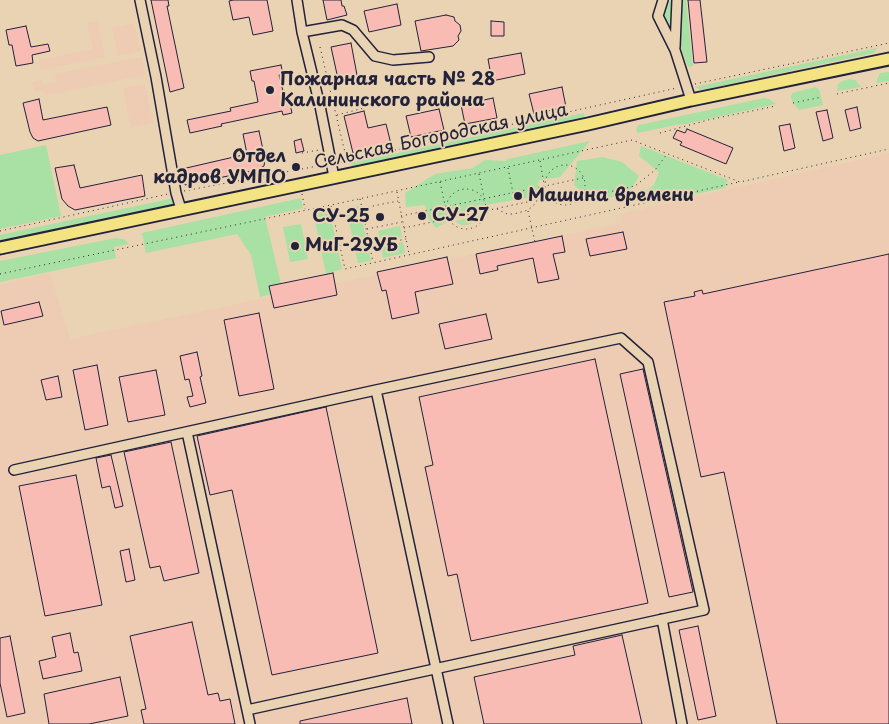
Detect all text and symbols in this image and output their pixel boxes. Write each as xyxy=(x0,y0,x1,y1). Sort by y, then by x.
place label: Пожарная часть № 28 Калининского района xyxy=(280,69,495,112)
marker: Пожарная часть № 28 Калининского района xyxy=(264,84,276,96)
street label: Сельская Богородская улица xyxy=(312,100,570,174)
place label: Отдел кадров УМПО xyxy=(153,146,286,188)
marker: Отдел кадров УМПО xyxy=(290,161,302,173)
place label: Машина времени xyxy=(528,185,694,207)
marker: Машина времени xyxy=(512,190,524,202)
place label: СУ-27 xyxy=(432,205,489,227)
place label: СУ-25 xyxy=(312,206,370,228)
marker: СУ-27 xyxy=(416,210,428,222)
marker: СУ-25 xyxy=(374,211,386,223)
place label: МиГ-29УБ xyxy=(305,235,398,257)
marker: МиГ-29УБ xyxy=(289,240,301,252)

